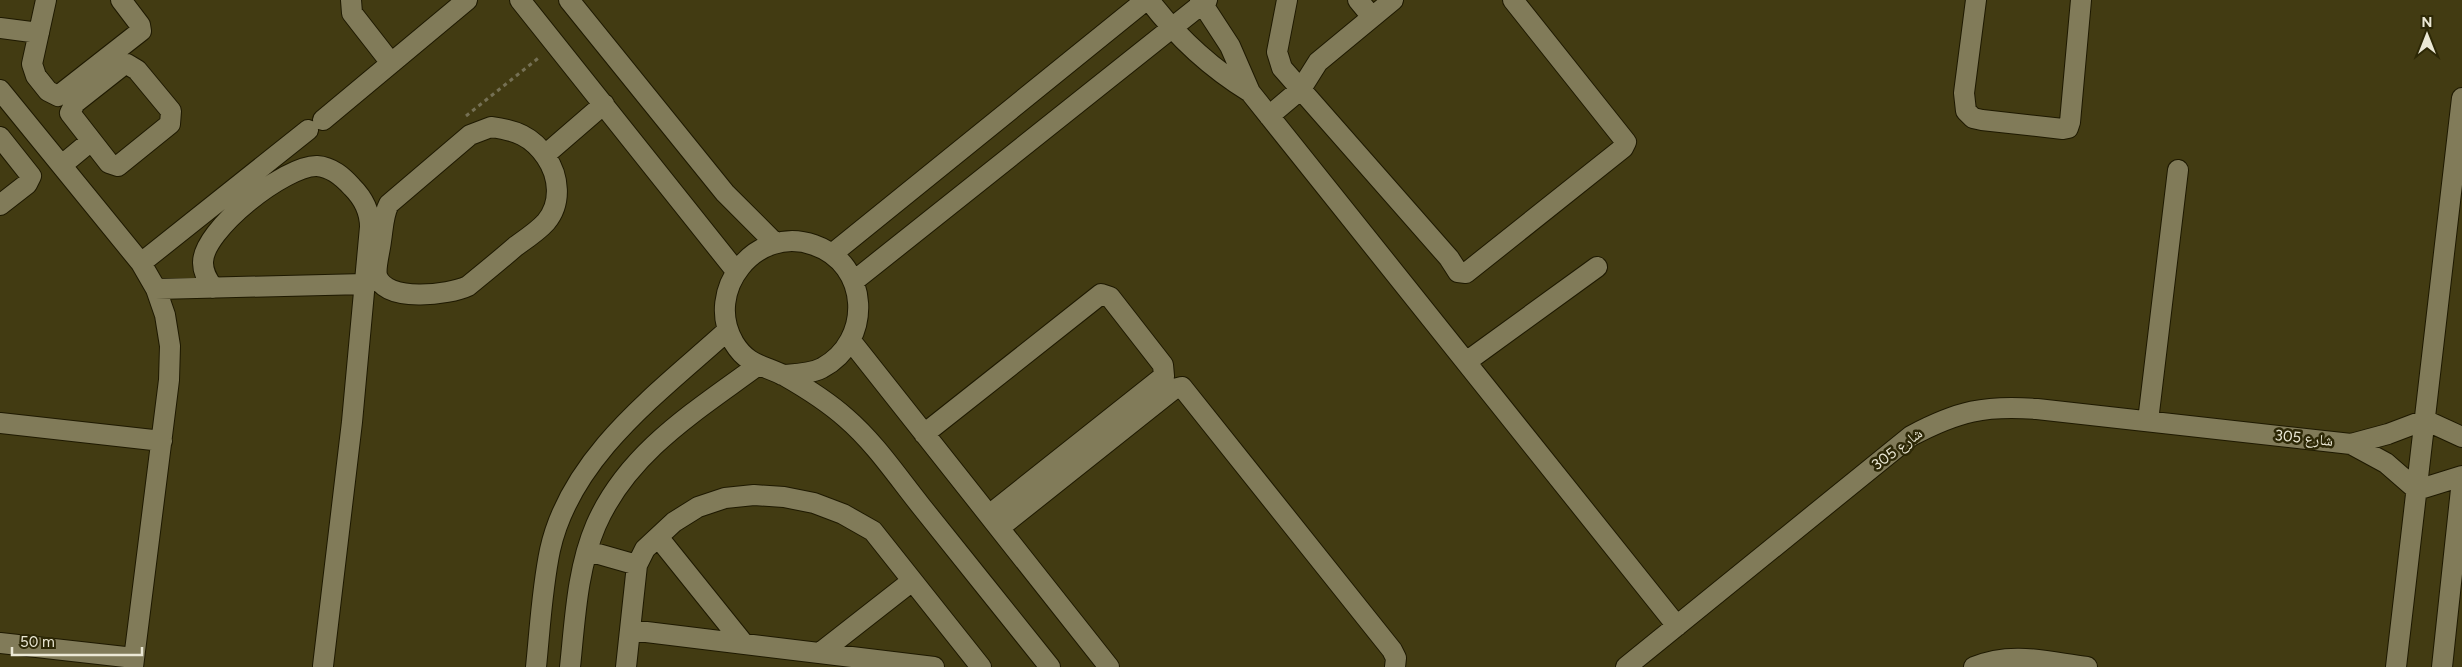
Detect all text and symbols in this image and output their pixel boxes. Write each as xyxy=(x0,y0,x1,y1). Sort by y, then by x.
north arrow xyxy=(2402,10,2452,60)
text: N xyxy=(2422,14,2432,31)
street label: شارع 305 xyxy=(1868,424,1927,475)
street label: شارع 305 xyxy=(2274,426,2334,451)
scale bar xyxy=(12,624,142,656)
text: 50 m xyxy=(20,633,55,651)

